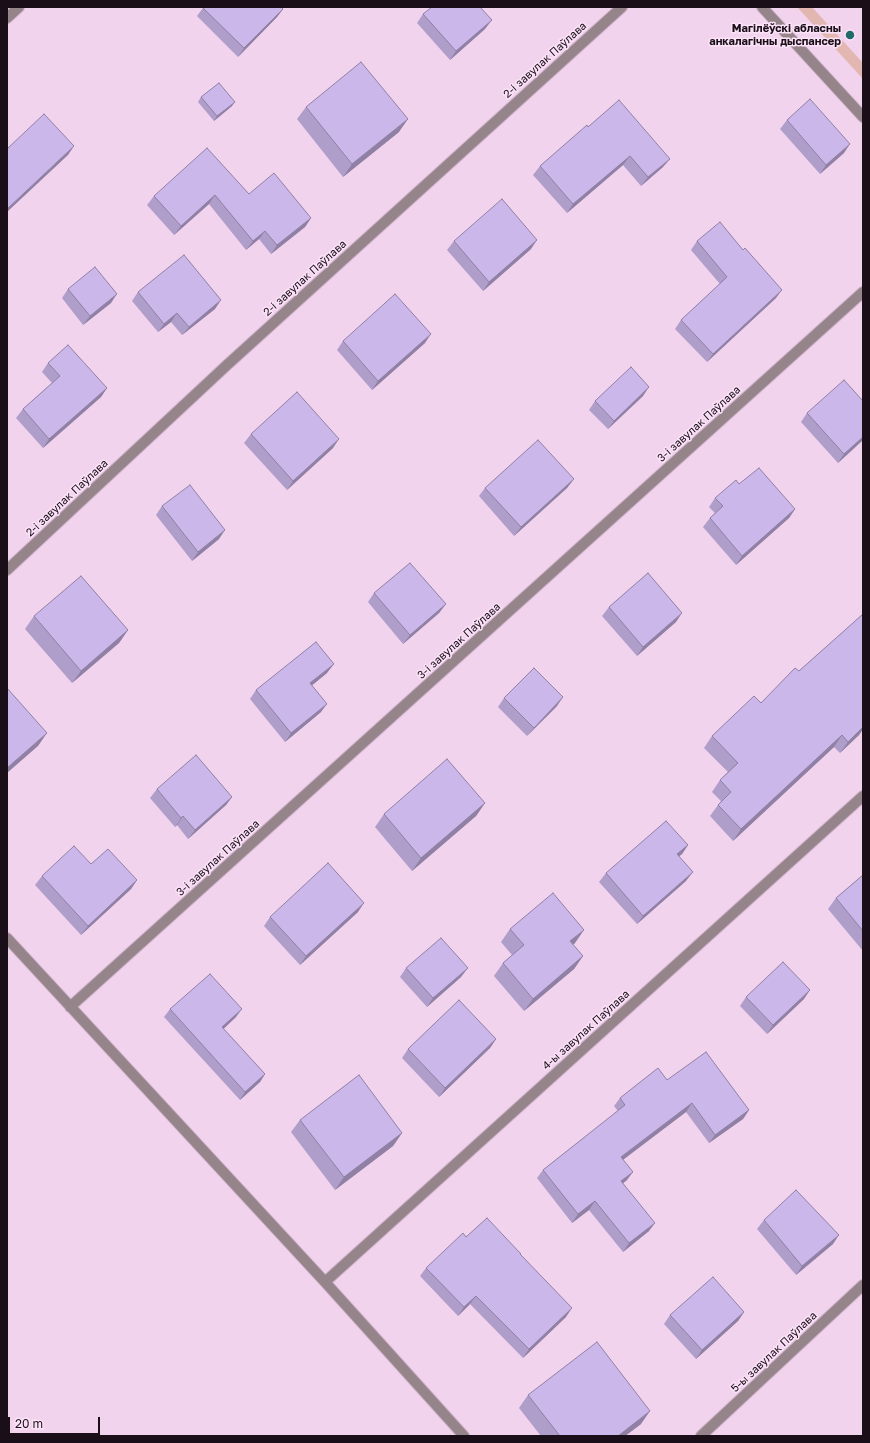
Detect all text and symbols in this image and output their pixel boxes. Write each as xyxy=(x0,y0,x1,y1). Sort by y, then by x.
street label: 2-і завулак Паўлава xyxy=(501,19,589,101)
place label: Магілёўскі абласны анкалагічны дыспансер xyxy=(709,22,841,48)
marker: Магілёўскі абласны анкалагічны дыспансер xyxy=(844,29,856,41)
street label: 2-і завулак Паўлава xyxy=(261,237,349,319)
street label: 3-і завулак Паўлава xyxy=(655,383,743,465)
street label: 2-і завулак Паўлава xyxy=(23,457,111,539)
street label: 3-і завулак Паўлава xyxy=(415,600,503,682)
street label: 3-і завулак Паўлава xyxy=(174,817,262,899)
street label: 4-ы завулак Паўлава xyxy=(540,987,632,1073)
street label: 5-ы завулак Паўлава xyxy=(728,1309,820,1395)
scale bar xyxy=(10,1409,102,1435)
text: 20 m xyxy=(15,1416,43,1431)

